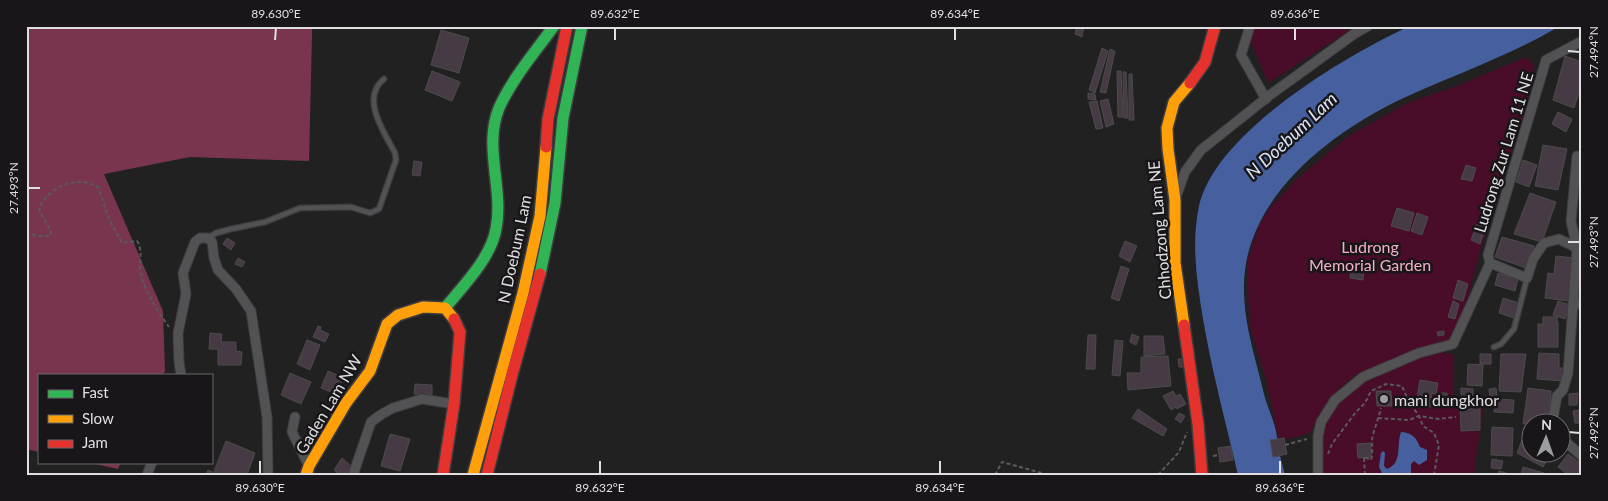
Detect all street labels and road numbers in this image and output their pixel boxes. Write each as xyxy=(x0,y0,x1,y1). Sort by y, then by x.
street label: Ludrong Zur Lam 11 NE xyxy=(1470,69,1536,235)
street label: Chhodzong Lam NE xyxy=(1143,160,1175,300)
street label: N Doebum Lam xyxy=(493,193,535,305)
street label: Gaden Lam NW xyxy=(291,351,365,457)

